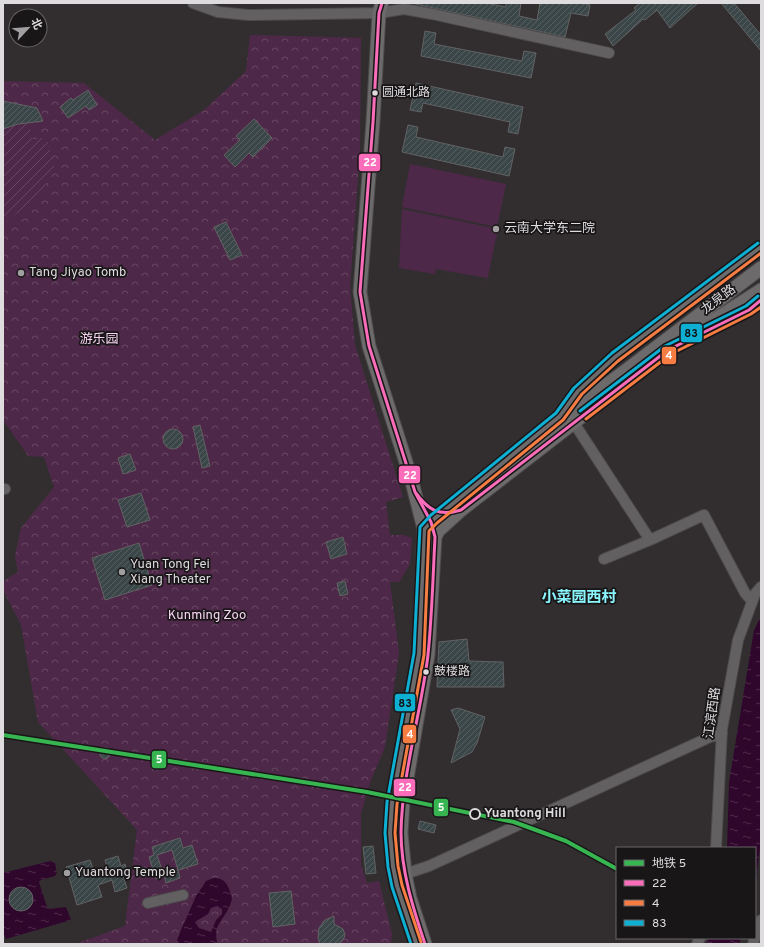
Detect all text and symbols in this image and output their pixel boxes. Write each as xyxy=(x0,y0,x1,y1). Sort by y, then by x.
north arrow xyxy=(8,8,48,48)
text: 北 xyxy=(27,16,45,32)
place label: 圆通北路 xyxy=(382,85,430,101)
marker: 圆通北路 xyxy=(370,88,380,98)
line badge: 22 xyxy=(358,153,381,172)
text: 22 xyxy=(363,156,377,170)
place label: 云南大学东二院 xyxy=(504,220,595,237)
marker: 云南大学东二院 xyxy=(491,224,501,234)
place label: Tang Jiyao Tomb xyxy=(29,265,126,281)
marker: Tang Jiyao Tomb xyxy=(16,268,26,278)
street label: 龙泉路 xyxy=(698,281,739,318)
line badge: 83 xyxy=(680,323,703,343)
text: 83 xyxy=(684,327,698,341)
park label: 游乐园 xyxy=(79,331,119,348)
line badge: 4 xyxy=(661,346,677,365)
text: 4 xyxy=(665,349,673,363)
line badge: 22 xyxy=(398,465,421,484)
text: 22 xyxy=(403,469,417,483)
place label: Yuan Tong Fei Xiang Theater xyxy=(130,557,211,588)
marker: Yuan Tong Fei Xiang Theater xyxy=(117,567,127,577)
district label: 小菜园西村 xyxy=(541,588,617,608)
park label: Kunming Zoo xyxy=(168,608,246,624)
place label: 鼓楼路 xyxy=(434,664,470,680)
marker: 鼓楼路 xyxy=(421,667,431,677)
street label: 江滨西路 xyxy=(700,686,725,740)
line badge: 83 xyxy=(394,693,416,712)
text: 83 xyxy=(398,697,412,711)
line badge: 4 xyxy=(402,724,417,744)
text: 4 xyxy=(406,728,414,742)
line badge: 5 xyxy=(151,750,167,769)
text: 5 xyxy=(156,753,163,767)
line badge: 22 xyxy=(393,778,416,797)
text: 22 xyxy=(398,781,412,795)
line badge: 5 xyxy=(433,798,449,817)
text: 5 xyxy=(438,801,445,815)
place label: Yuantong Hill xyxy=(484,806,566,822)
marker: Yuantong Hill xyxy=(469,808,481,820)
legend xyxy=(616,847,756,939)
text: 地铁 5 xyxy=(652,856,686,872)
place label: Yuantong Temple xyxy=(75,865,176,881)
marker: Yuantong Temple xyxy=(62,868,72,878)
text: 22 xyxy=(652,876,667,892)
text: 4 xyxy=(652,896,659,912)
text: 83 xyxy=(652,916,667,932)

